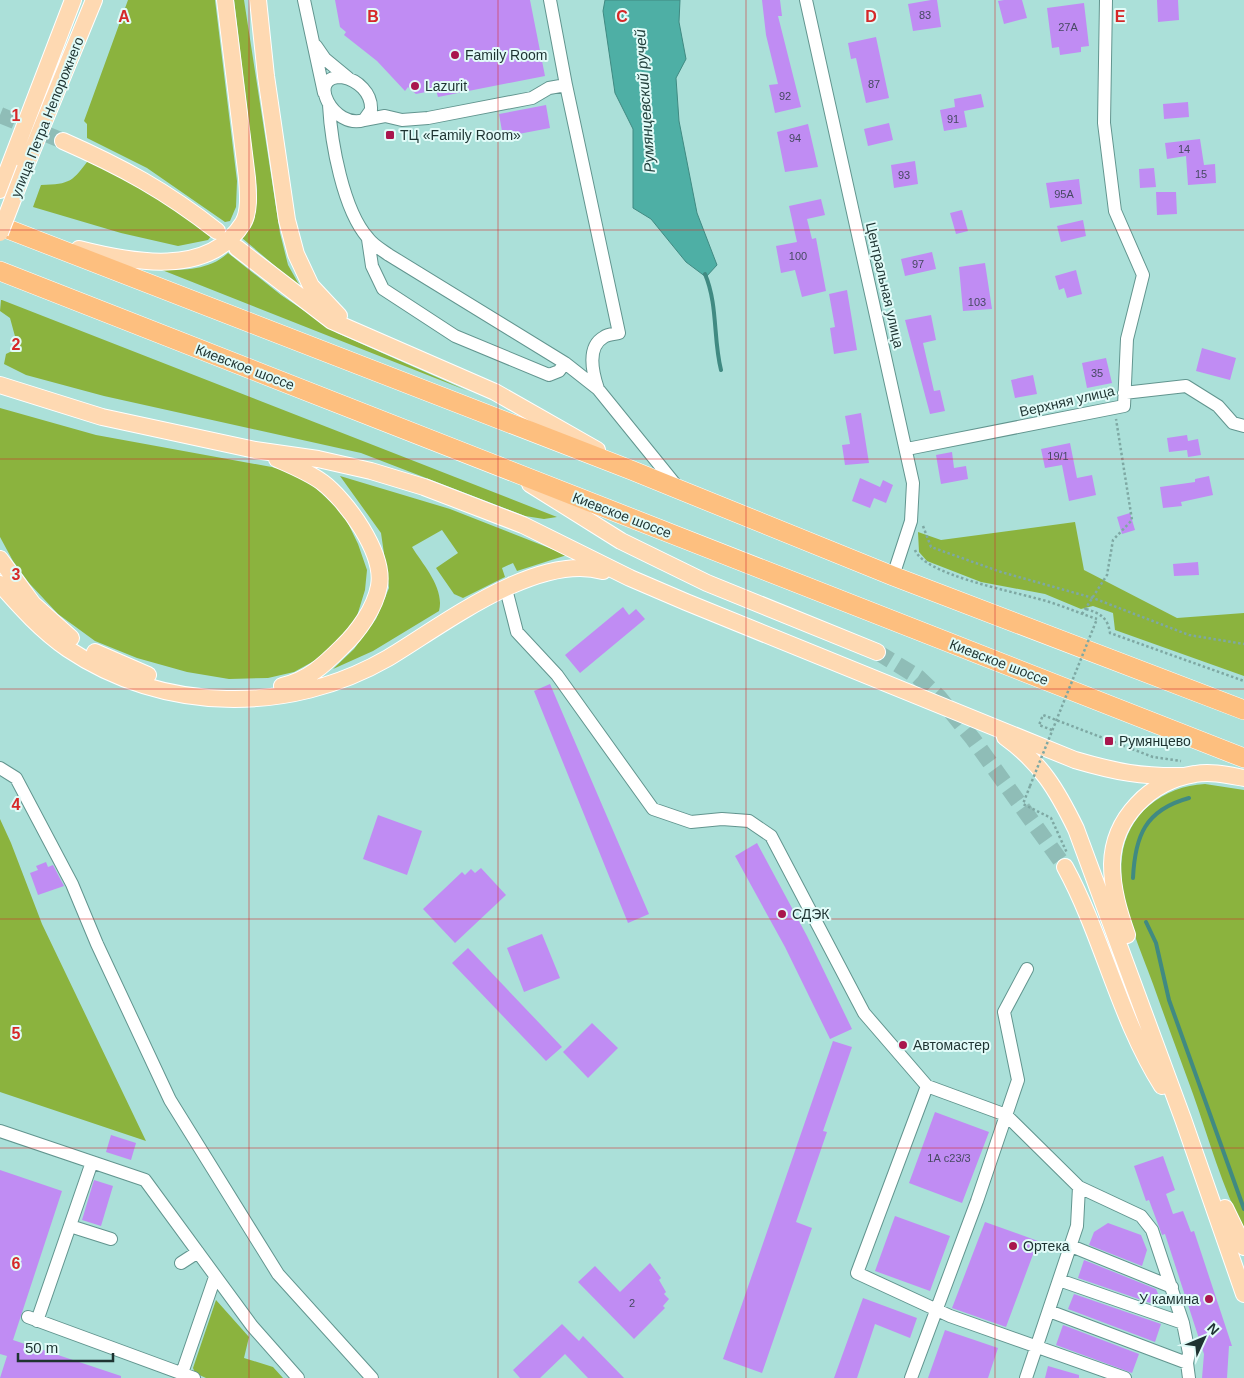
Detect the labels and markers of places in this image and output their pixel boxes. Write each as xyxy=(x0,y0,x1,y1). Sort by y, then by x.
place label: Family Room xyxy=(465,47,547,63)
marker: Family Room xyxy=(449,49,461,61)
place label: Lazurit xyxy=(425,78,467,94)
marker: Lazurit xyxy=(409,80,421,92)
place label: ТЦ «Family Room» xyxy=(400,127,521,143)
marker: ТЦ «Family Room» xyxy=(384,129,396,141)
place label: Румянцево xyxy=(1119,733,1191,749)
marker: Румянцево xyxy=(1103,735,1115,747)
place label: СДЭК xyxy=(792,906,830,922)
marker: СДЭК xyxy=(776,908,788,920)
place label: Автомастер xyxy=(913,1037,990,1053)
marker: Автомастер xyxy=(897,1039,909,1051)
place label: Ортека xyxy=(1023,1238,1070,1254)
marker: Ортека xyxy=(1007,1240,1019,1252)
place label: У камина xyxy=(1139,1291,1199,1307)
marker: У камина xyxy=(1203,1293,1215,1305)

